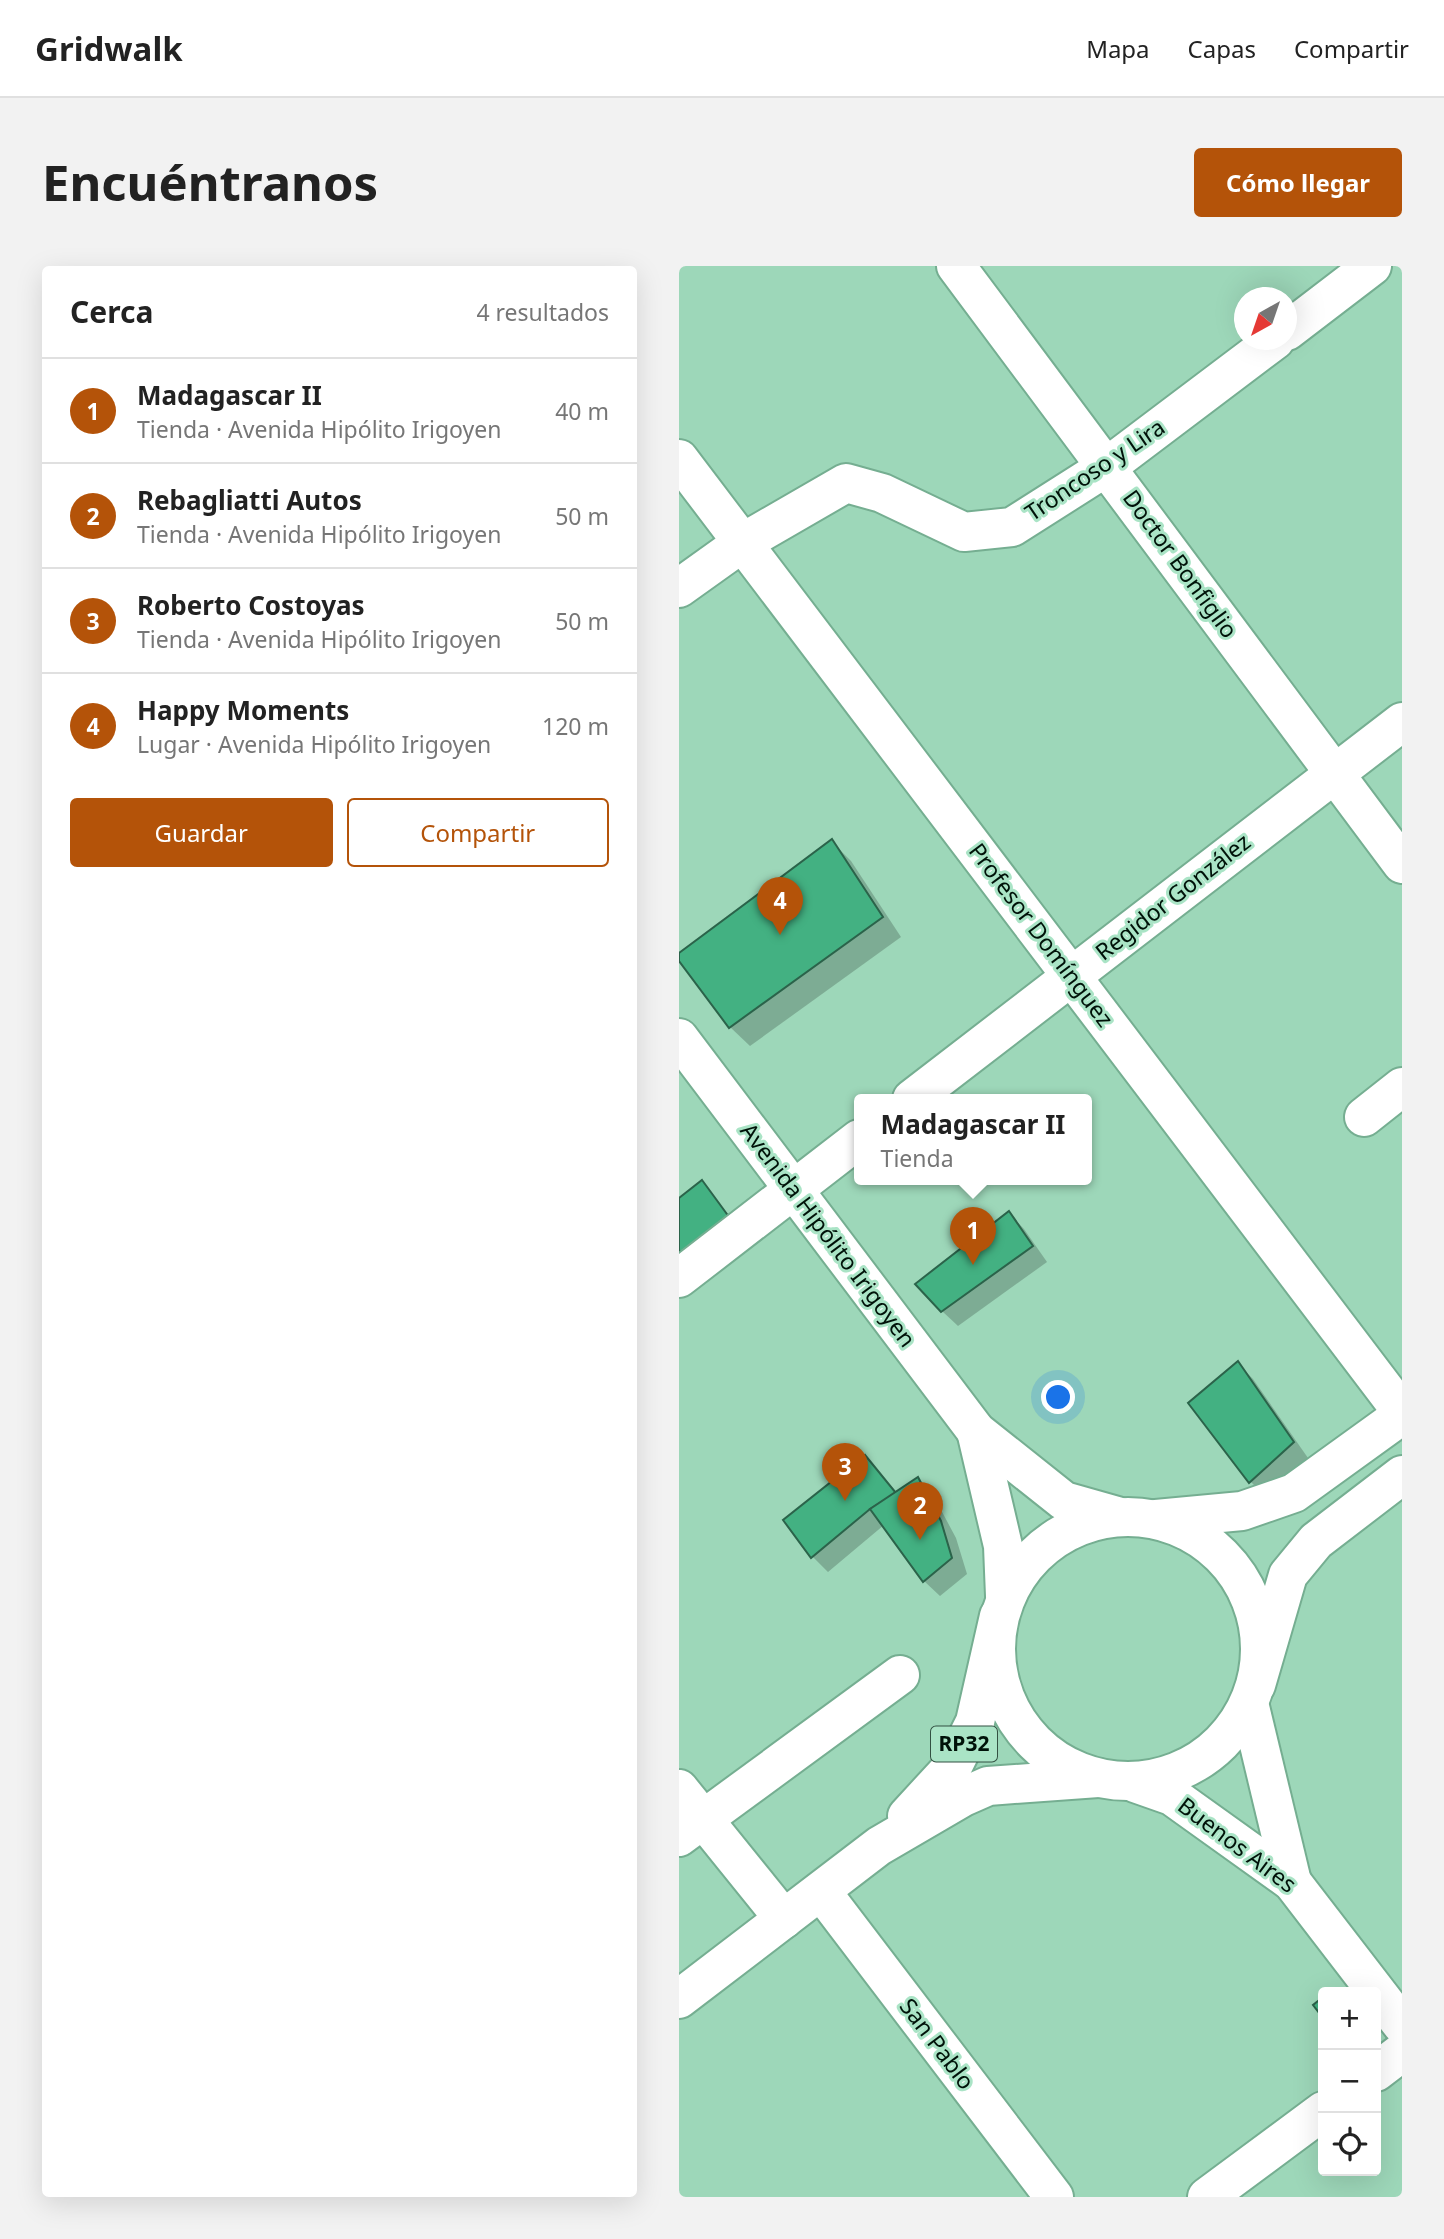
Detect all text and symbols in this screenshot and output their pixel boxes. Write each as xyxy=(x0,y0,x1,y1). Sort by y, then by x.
text: Gridwalk xyxy=(35,26,183,71)
text: Mapa xyxy=(1086,32,1150,65)
text: Capas xyxy=(1188,32,1256,65)
text: Compartir xyxy=(1294,32,1409,65)
button: Cómo llegar xyxy=(1194,148,1402,217)
text: Encuéntranos xyxy=(42,149,378,215)
north arrow xyxy=(1234,287,1297,350)
text: Cerca xyxy=(70,291,153,332)
text: 4 resultados xyxy=(476,296,609,328)
text: Madagascar II xyxy=(137,377,322,413)
text: 1 xyxy=(86,395,100,427)
text: 40 m xyxy=(555,395,609,427)
street label: Troncoso y Lira xyxy=(1018,411,1171,528)
text: Tienda · Avenida Hipólito Irigoyen xyxy=(137,413,501,445)
text: Rebagliatti Autos xyxy=(137,482,362,518)
street label: Doctor Bonfiglio xyxy=(1116,483,1246,644)
text: 2 xyxy=(86,500,100,532)
text: 50 m xyxy=(555,500,609,532)
text: Tienda · Avenida Hipólito Irigoyen xyxy=(137,518,501,550)
text: Roberto Costoyas xyxy=(137,587,365,623)
text: 3 xyxy=(86,605,100,637)
text: 50 m xyxy=(555,605,609,637)
text: Tienda · Avenida Hipólito Irigoyen xyxy=(137,623,501,655)
text: Happy Moments xyxy=(137,692,349,728)
text: 4 xyxy=(86,710,100,742)
text: 120 m xyxy=(542,710,609,742)
text: Lugar · Avenida Hipólito Irigoyen xyxy=(137,728,491,760)
button: Guardar xyxy=(70,798,333,867)
button: Compartir xyxy=(347,798,609,867)
street label: Regidor González xyxy=(1088,825,1257,967)
street label: Profesor Domínguez xyxy=(962,836,1122,1033)
pin: 4 xyxy=(757,877,803,935)
popup xyxy=(854,1094,1092,1185)
text: Madagascar II xyxy=(881,1106,1065,1142)
street label: Avenida Hipólito Irigoyen xyxy=(734,1116,924,1353)
text: Tienda xyxy=(881,1142,954,1174)
pin: 1 xyxy=(950,1207,996,1265)
your location xyxy=(1041,1380,1075,1414)
pin: 3 xyxy=(822,1443,868,1501)
pin: 2 xyxy=(897,1482,943,1540)
road number: RP32 xyxy=(931,1726,997,1762)
street label: Buenos Aires xyxy=(1172,1789,1304,1899)
map controls xyxy=(1318,1987,1381,2176)
button: + xyxy=(1318,1987,1381,2050)
street label: San Pablo xyxy=(893,1991,983,2096)
button: − xyxy=(1318,2050,1381,2113)
button: locate xyxy=(1318,2113,1381,2176)

